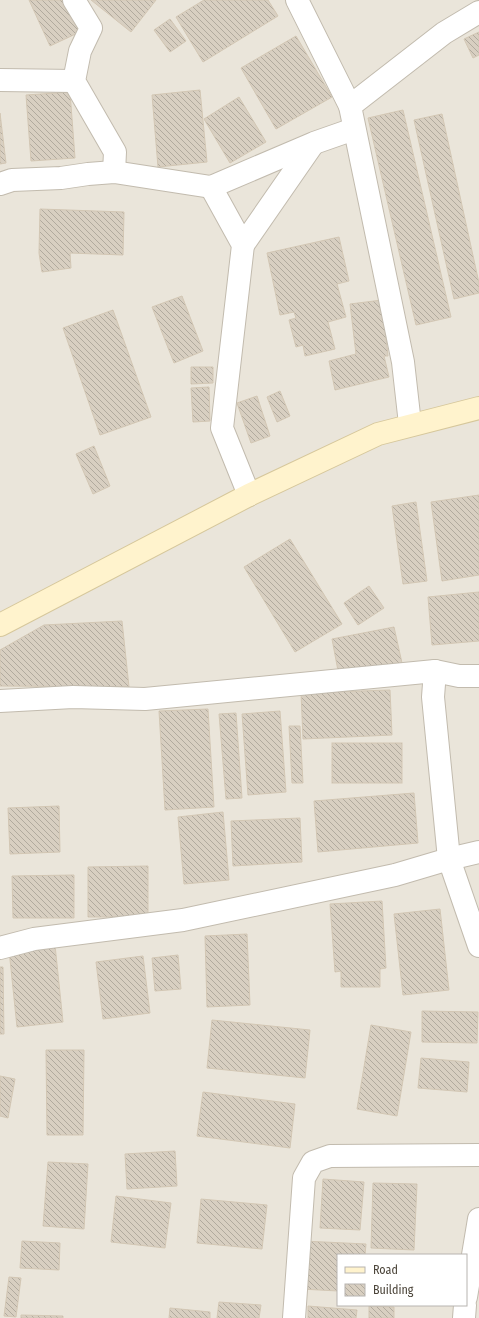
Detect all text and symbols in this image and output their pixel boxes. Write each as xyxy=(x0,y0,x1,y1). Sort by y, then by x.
legend xyxy=(337,1254,467,1306)
text: Road xyxy=(373,1263,398,1277)
text: Building xyxy=(373,1283,414,1297)

